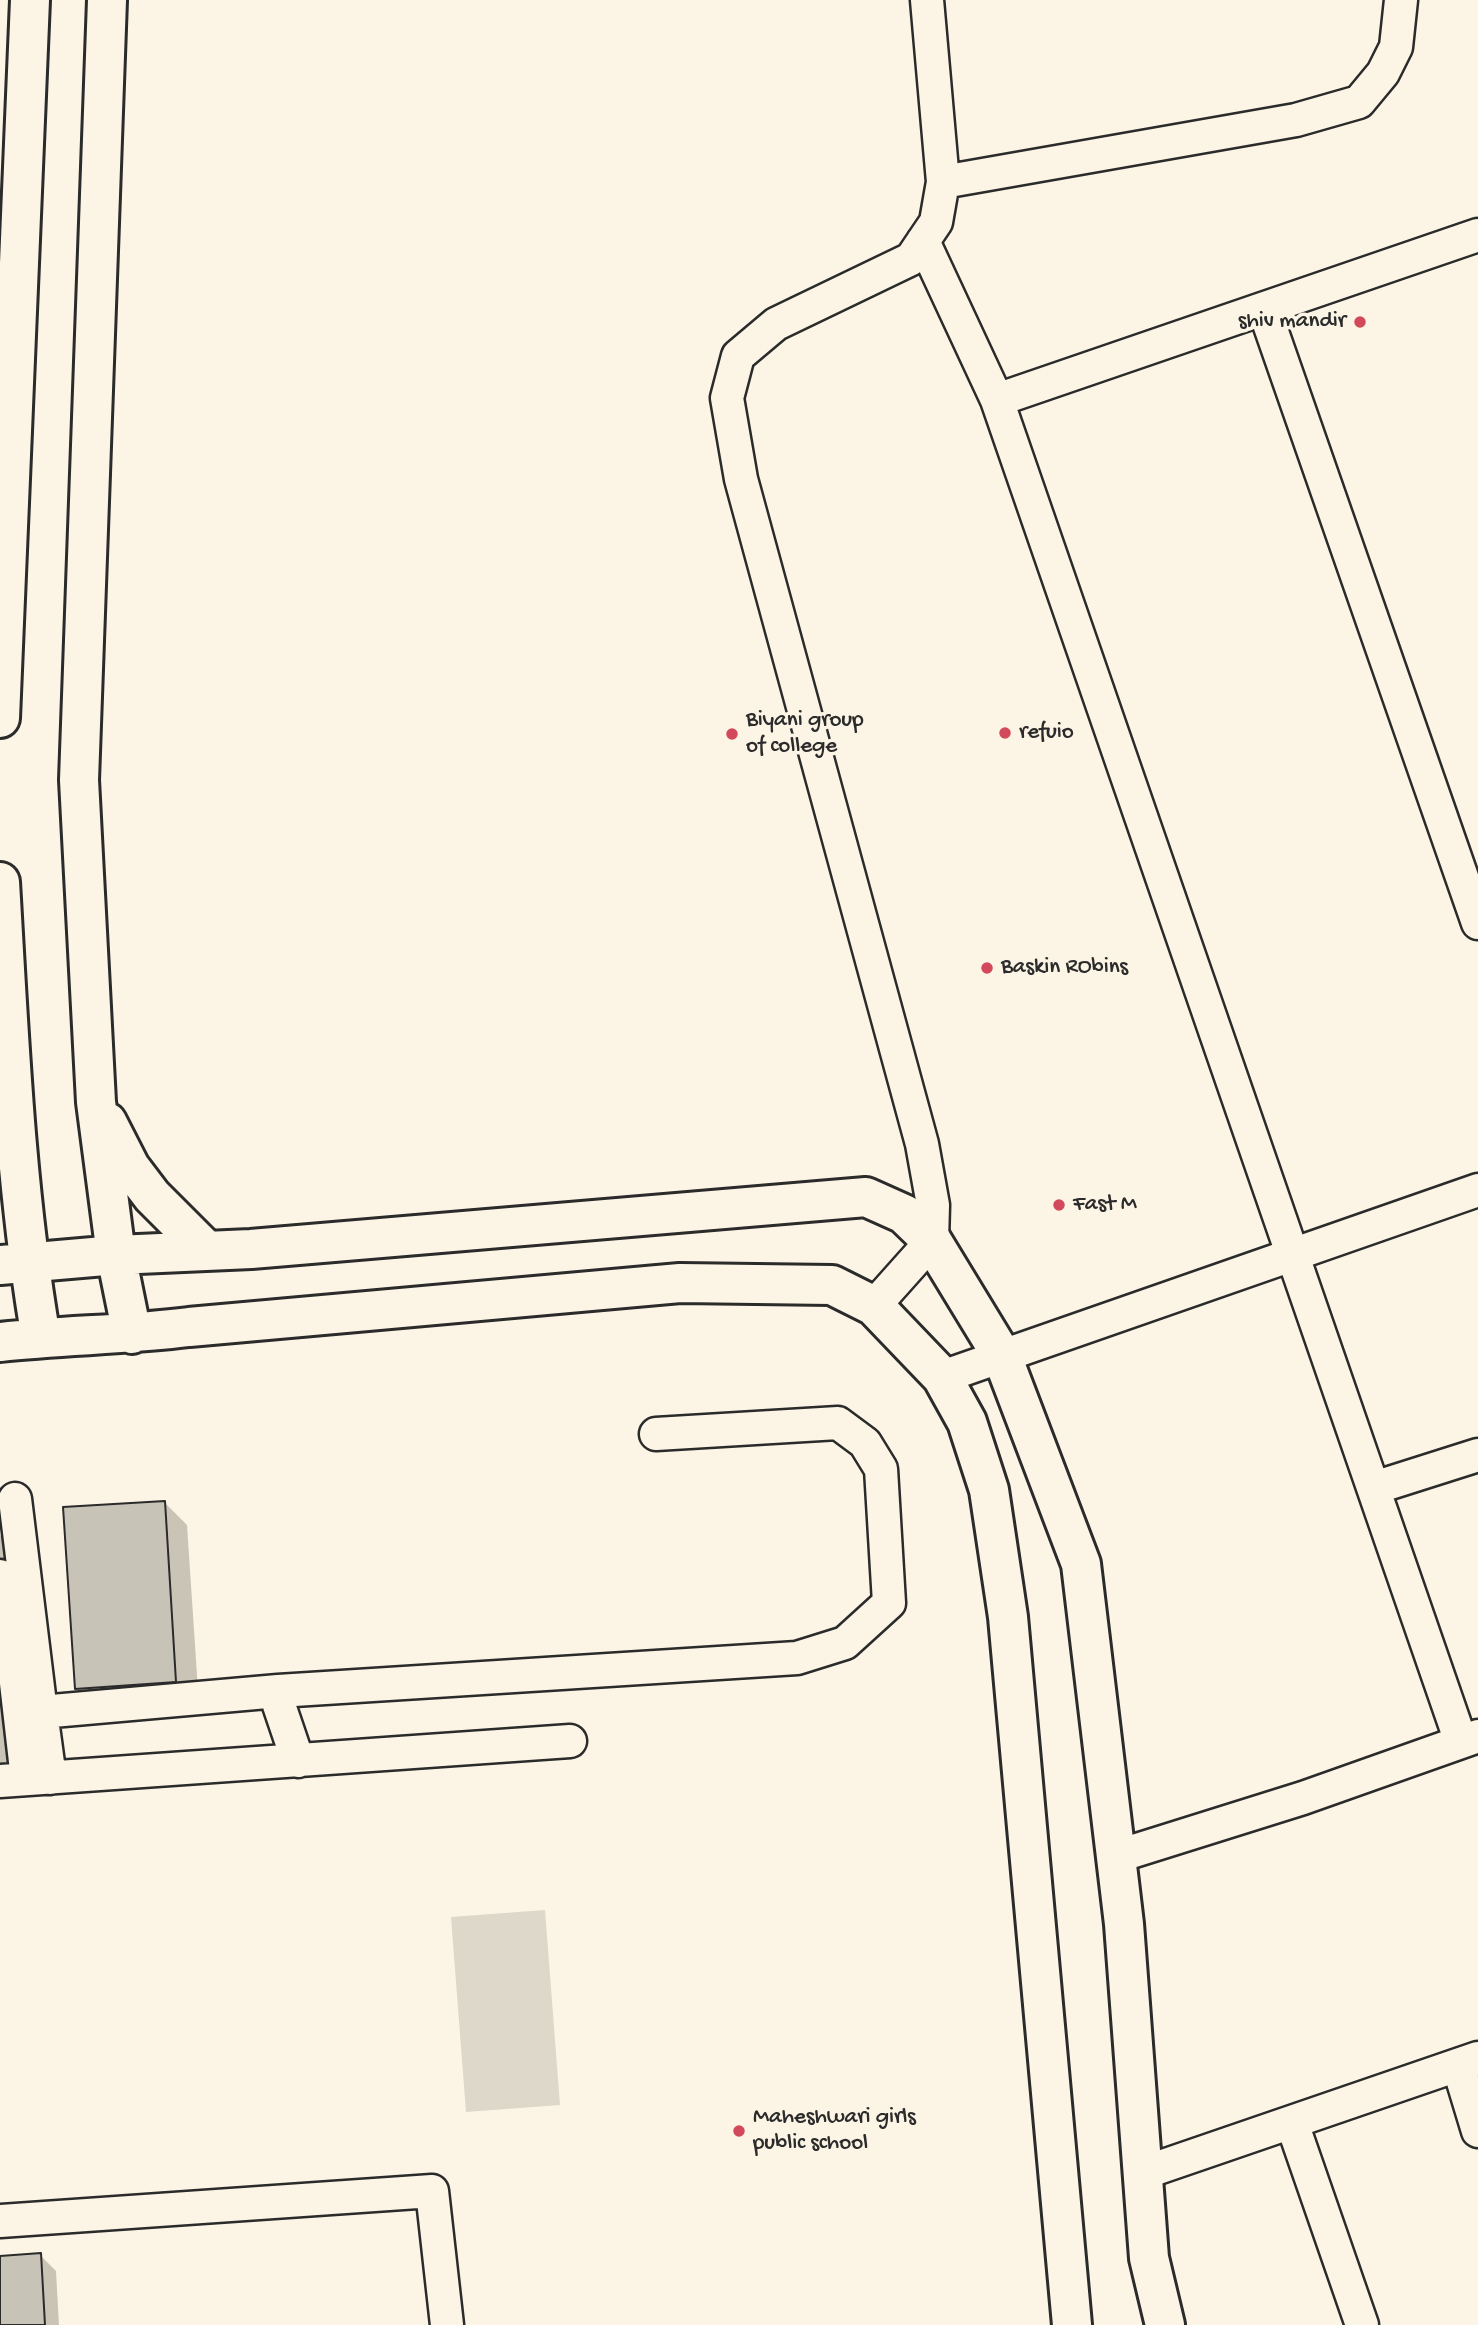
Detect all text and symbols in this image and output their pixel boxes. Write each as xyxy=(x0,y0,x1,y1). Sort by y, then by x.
place label: shiv mandir xyxy=(1238,308,1346,336)
marker: shiv mandir xyxy=(1352,314,1368,330)
place label: Biyani group of college xyxy=(746,707,863,761)
place label: refuio xyxy=(1019,719,1074,747)
marker: refuio xyxy=(997,725,1013,741)
marker: Biyani group of college xyxy=(724,726,740,742)
place label: Baskin RObins xyxy=(1001,954,1128,982)
marker: Baskin RObins xyxy=(979,960,995,976)
place label: Fast M xyxy=(1073,1191,1137,1219)
marker: Fast M xyxy=(1051,1197,1067,1213)
place label: Maheshwari girls public school xyxy=(753,2104,916,2158)
marker: Maheshwari girls public school xyxy=(731,2123,747,2139)

